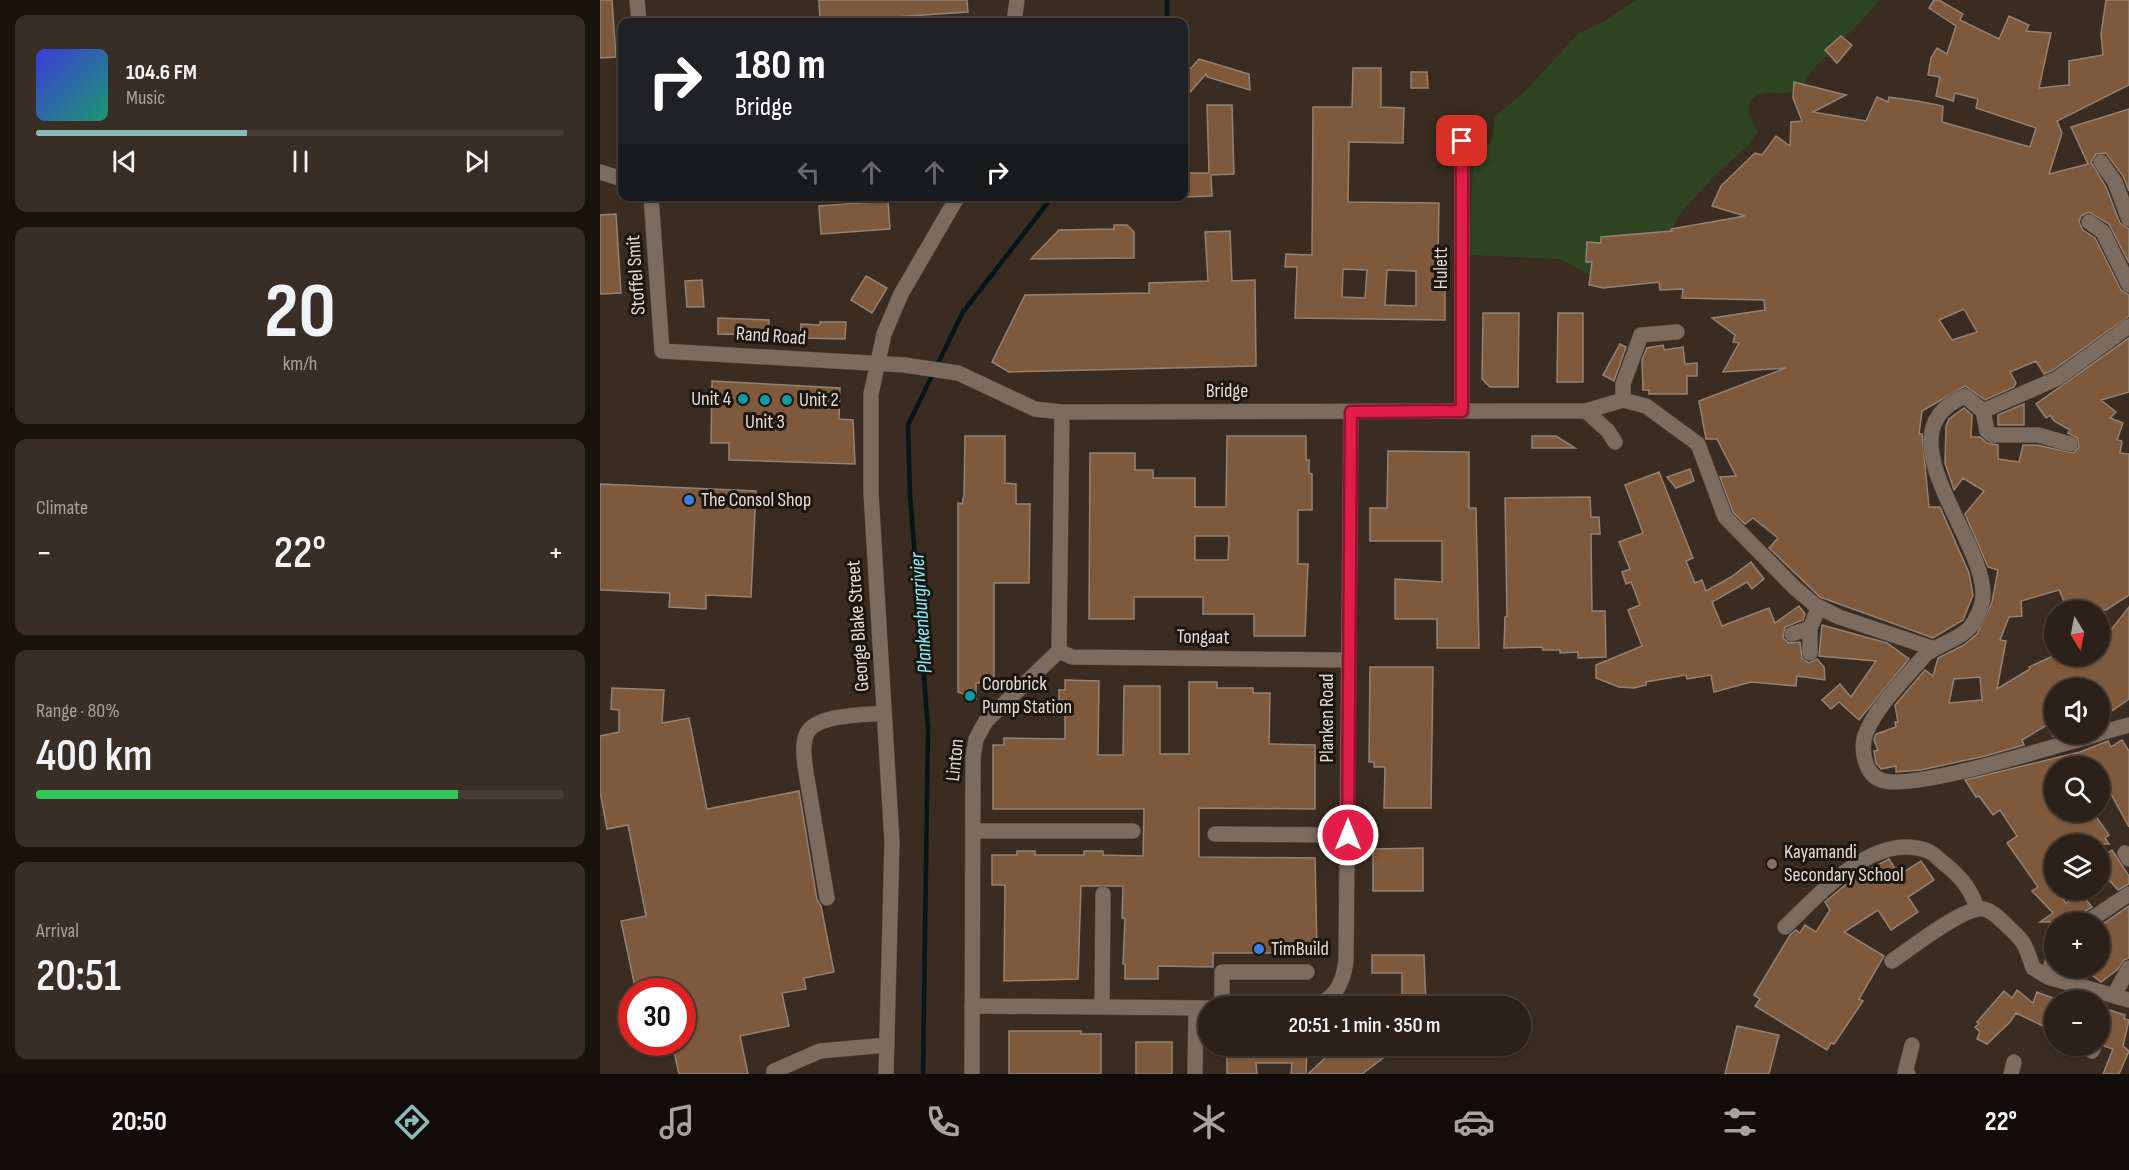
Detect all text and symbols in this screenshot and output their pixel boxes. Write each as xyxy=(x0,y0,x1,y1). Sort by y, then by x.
text: 180 m xyxy=(735,40,826,91)
icon: right xyxy=(636,42,714,120)
text: 104.6 FM xyxy=(126,59,197,86)
text: Music xyxy=(126,86,165,110)
text: Bridge xyxy=(735,91,793,123)
pin xyxy=(1436,115,1487,166)
icon: arrive xyxy=(1445,124,1478,157)
icon: previous xyxy=(108,145,141,178)
icon: pause xyxy=(284,145,317,178)
icon: next xyxy=(460,145,493,178)
icon: left xyxy=(792,156,825,189)
icon: ahead xyxy=(855,156,888,189)
icon: ahead xyxy=(918,156,951,189)
icon: right xyxy=(981,156,1014,189)
street label: Stoffel Smit xyxy=(621,234,651,316)
street label: Hulett xyxy=(1429,247,1453,289)
text: 20 xyxy=(264,266,336,359)
street label: Rand Road xyxy=(735,322,807,350)
text: km/h xyxy=(283,352,317,376)
street label: Bridge xyxy=(1206,379,1248,403)
place label: Unit 4 xyxy=(691,387,731,411)
place label: Unit 2 xyxy=(799,388,839,412)
marker: Unit 4 xyxy=(736,392,750,406)
marker: Unit 3 xyxy=(758,393,772,407)
marker: Unit 2 xyxy=(780,393,794,407)
place label: Unit 3 xyxy=(745,410,785,434)
place label: The Consol Shop xyxy=(701,488,811,512)
marker: The Consol Shop xyxy=(682,493,696,507)
text: Climate xyxy=(36,496,88,520)
text: 22° xyxy=(274,526,326,581)
text: − xyxy=(36,533,52,573)
text: + xyxy=(548,533,564,573)
water label: Plankenburgrivier xyxy=(904,551,938,674)
street label: George Blake Street xyxy=(841,559,875,693)
north arrow xyxy=(2044,600,2110,666)
map controls xyxy=(2044,600,2110,1056)
street label: Tongaat xyxy=(1176,625,1230,649)
place label: Corobrick Pump Station xyxy=(982,672,1072,719)
street label: Planken Road xyxy=(1315,674,1339,762)
button: sound xyxy=(2044,678,2110,744)
marker: Corobrick Pump Station xyxy=(963,689,977,703)
text: Range · 80% xyxy=(36,699,120,723)
text: 400 km xyxy=(36,729,152,784)
street label: Linton xyxy=(941,738,969,782)
button: search xyxy=(2044,756,2110,822)
position arrow xyxy=(1316,803,1380,867)
button: layers xyxy=(2044,834,2110,900)
place label: Kayamandi Secondary School xyxy=(1784,840,1904,887)
marker: Kayamandi Secondary School xyxy=(1765,857,1779,871)
button: + xyxy=(2044,912,2110,978)
text: Arrival xyxy=(36,919,79,943)
place label: TimBuild xyxy=(1271,937,1329,961)
marker: TimBuild xyxy=(1252,942,1266,956)
text: 20:51 xyxy=(36,949,121,1004)
speed limit sign: 30 xyxy=(618,978,696,1056)
button: − xyxy=(2044,990,2110,1056)
text: 20:51 · 1 min · 350 m xyxy=(1289,1012,1440,1039)
icon: directions xyxy=(391,1101,433,1143)
icon: music xyxy=(656,1101,698,1143)
icon: phone xyxy=(922,1101,964,1143)
icon: climate xyxy=(1188,1101,1230,1143)
icon: car xyxy=(1453,1101,1495,1143)
icon: filters xyxy=(1719,1101,1761,1143)
text: 20:50 xyxy=(112,1106,167,1138)
text: 22° xyxy=(1985,1106,2017,1138)

